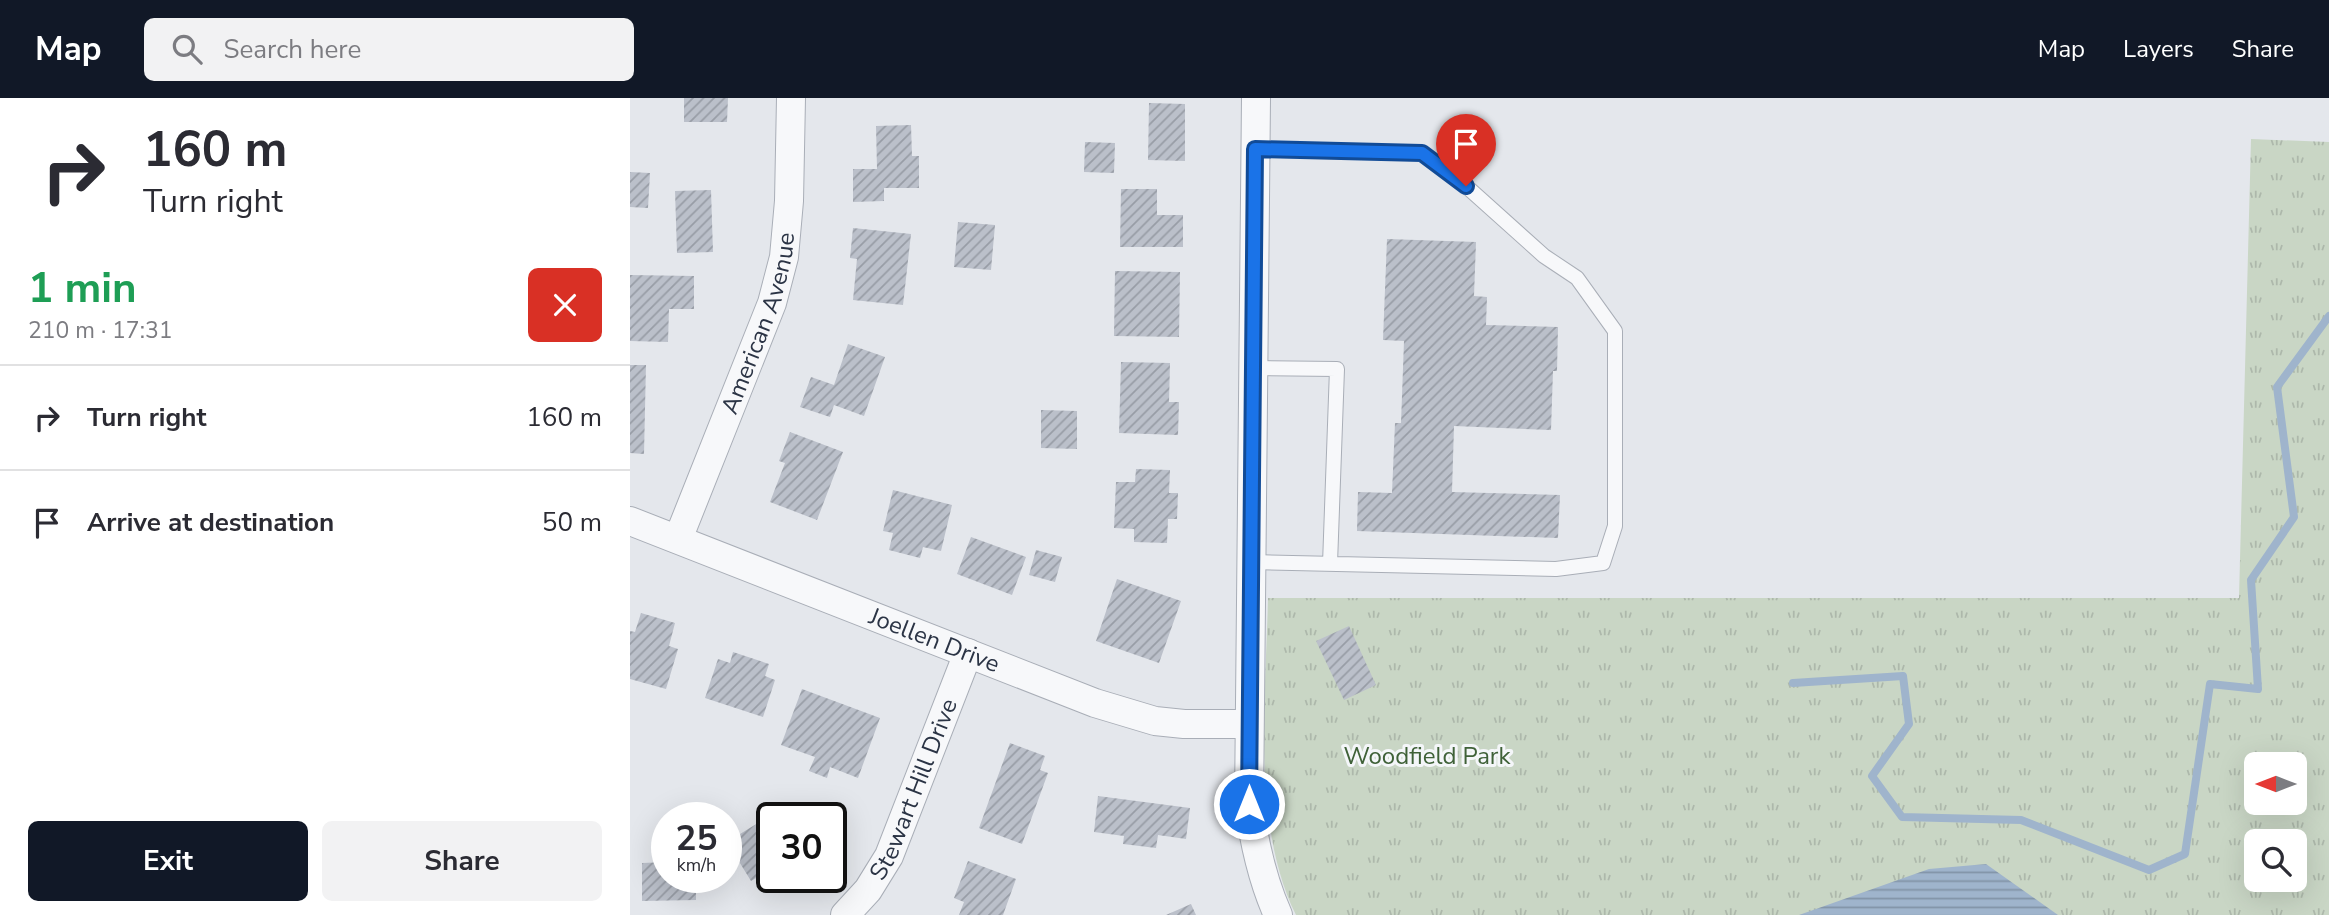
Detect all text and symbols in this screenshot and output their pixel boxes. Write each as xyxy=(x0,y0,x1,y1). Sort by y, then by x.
search box xyxy=(144,18,634,81)
text: Map xyxy=(35,27,102,72)
icon: search xyxy=(168,30,206,68)
text: Search here xyxy=(224,32,361,67)
text: Map xyxy=(2038,33,2085,65)
text: Layers xyxy=(2123,33,2194,65)
text: Share xyxy=(2232,33,2294,65)
pin xyxy=(1436,114,1496,186)
text: 160 m xyxy=(143,116,287,183)
icon: arrive xyxy=(1447,125,1485,163)
icon: right xyxy=(28,126,119,217)
text: Turn right xyxy=(143,180,283,223)
street label: American Avenue xyxy=(713,231,802,419)
text: 1 min xyxy=(28,260,137,317)
button: close xyxy=(528,268,602,342)
text: 210 m · 17:31 xyxy=(28,315,173,346)
icon: right xyxy=(28,399,66,437)
text: Turn right xyxy=(87,400,206,435)
text: 160 m xyxy=(526,400,602,435)
icon: arrive xyxy=(28,504,66,542)
text: Arrive at destination xyxy=(87,505,334,540)
text: 50 m xyxy=(542,505,602,540)
street label: Joellen Drive xyxy=(864,600,1004,680)
street label: Stewart Hill Drive xyxy=(862,694,965,886)
park label: Woodfield Park xyxy=(1344,740,1511,772)
north arrow xyxy=(2244,752,2306,816)
map controls xyxy=(2244,752,2307,892)
position arrow xyxy=(1212,767,1286,841)
speed limit sign: 30 xyxy=(756,802,847,893)
text: 25 xyxy=(675,815,718,862)
button: Exit xyxy=(28,821,308,901)
button: Share xyxy=(322,821,602,901)
button: search xyxy=(2244,829,2307,892)
text: km/h xyxy=(677,853,716,877)

